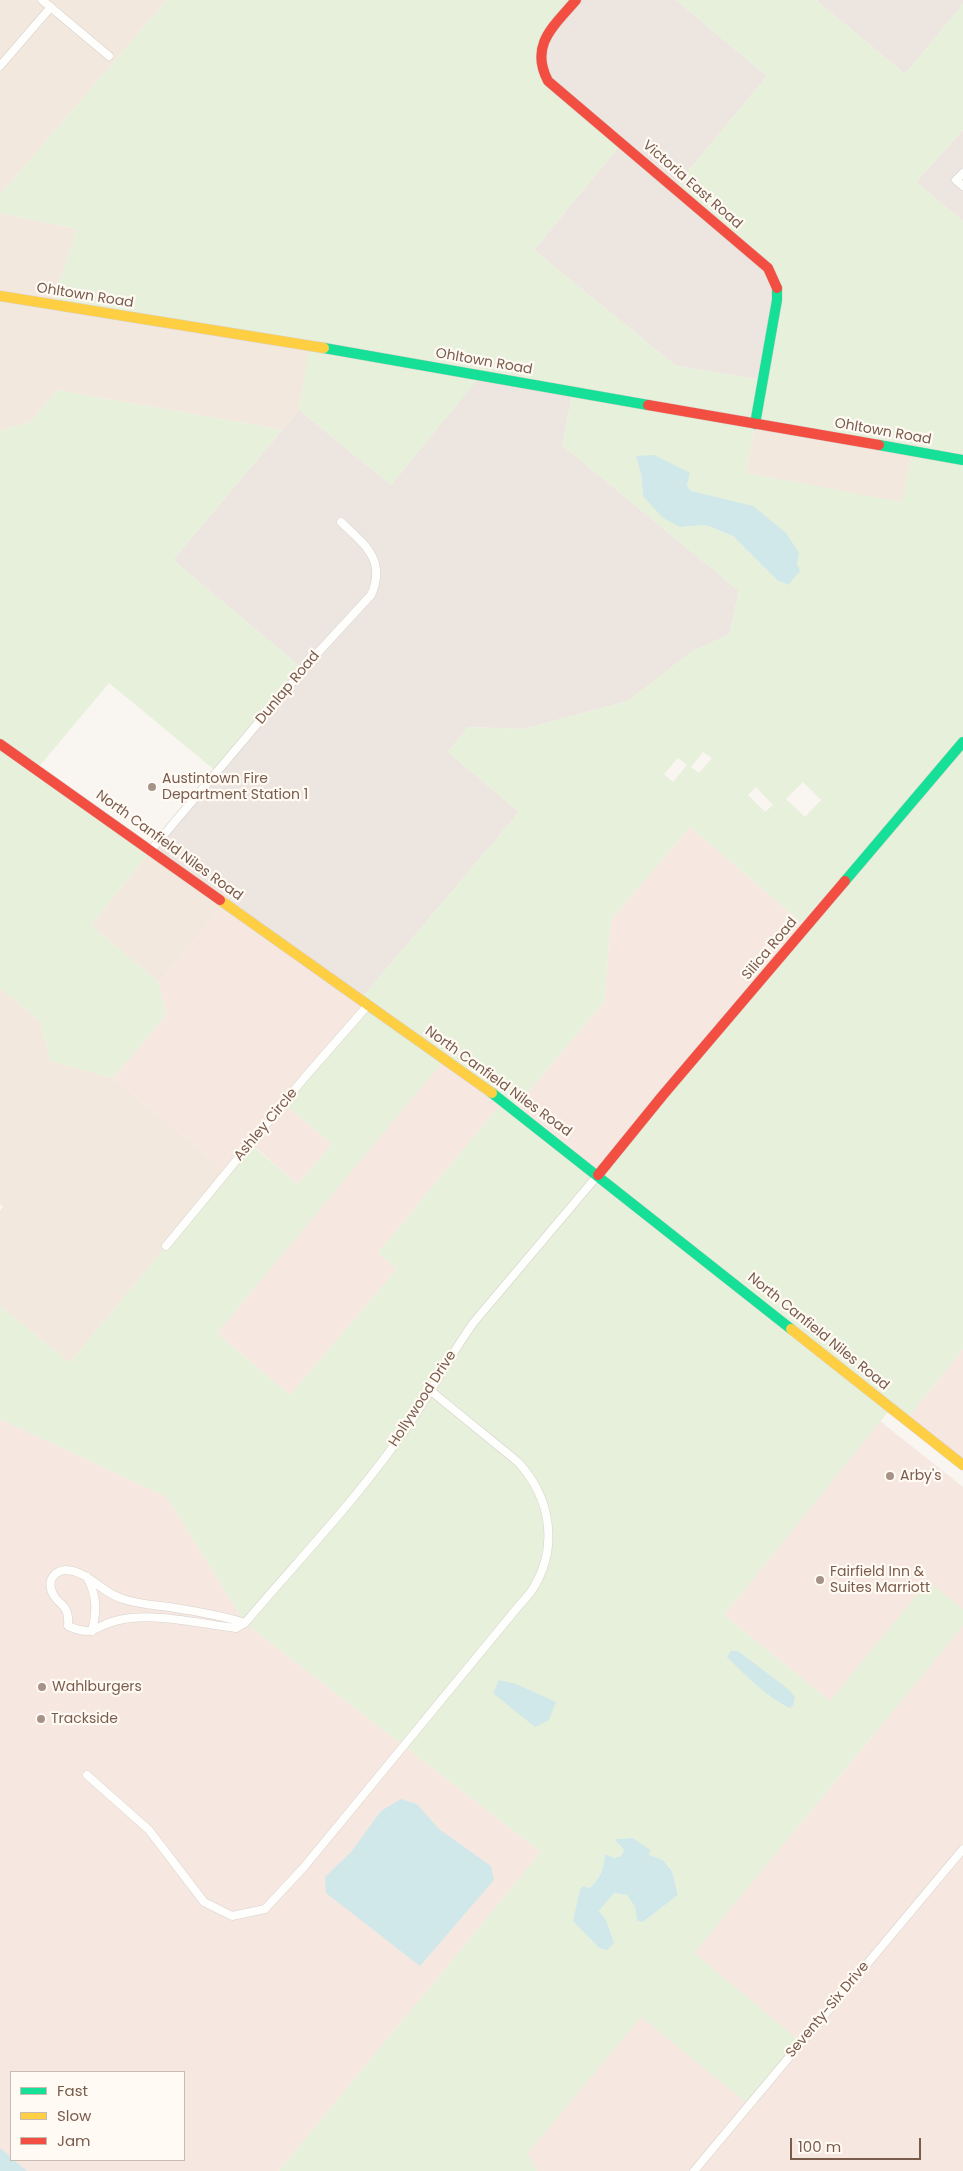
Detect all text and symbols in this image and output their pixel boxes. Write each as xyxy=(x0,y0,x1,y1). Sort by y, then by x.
street label: Victoria East Road xyxy=(639,137,745,233)
street label: Ohltown Road xyxy=(35,280,135,312)
street label: Ohltown Road xyxy=(434,345,534,379)
street label: Ohltown Road xyxy=(833,415,933,449)
street label: Dunlap Road xyxy=(253,648,323,728)
place label: Austintown Fire Department Station 1 xyxy=(162,771,308,804)
marker: Austintown Fire Department Station 1 xyxy=(146,781,158,793)
street label: North Canfield Niles Road xyxy=(92,787,246,905)
street label: Silica Road xyxy=(739,914,801,984)
street label: North Canfield Niles Road xyxy=(421,1023,575,1141)
street label: Ashley Circle xyxy=(231,1085,301,1165)
street label: North Canfield Niles Road xyxy=(744,1270,892,1394)
street label: Hollywood Drive xyxy=(386,1348,460,1450)
place label: Arby's xyxy=(900,1468,942,1484)
marker: Arby's xyxy=(884,1470,896,1482)
place label: Fairfield Inn & Suites Marriott xyxy=(830,1564,930,1596)
marker: Fairfield Inn & Suites Marriott xyxy=(814,1574,826,1586)
place label: Wahlburgers xyxy=(52,1679,142,1695)
marker: Wahlburgers xyxy=(36,1681,48,1693)
place label: Trackside xyxy=(51,1711,118,1727)
marker: Trackside xyxy=(35,1713,47,1725)
street label: Seventy-Six Drive xyxy=(783,1959,873,2061)
legend xyxy=(10,2071,185,2161)
text: Fast xyxy=(57,2080,88,2101)
text: Slow xyxy=(57,2105,91,2126)
scale bar xyxy=(793,2128,924,2160)
text: Jam xyxy=(57,2130,91,2151)
text: 100 m xyxy=(798,2136,841,2157)

